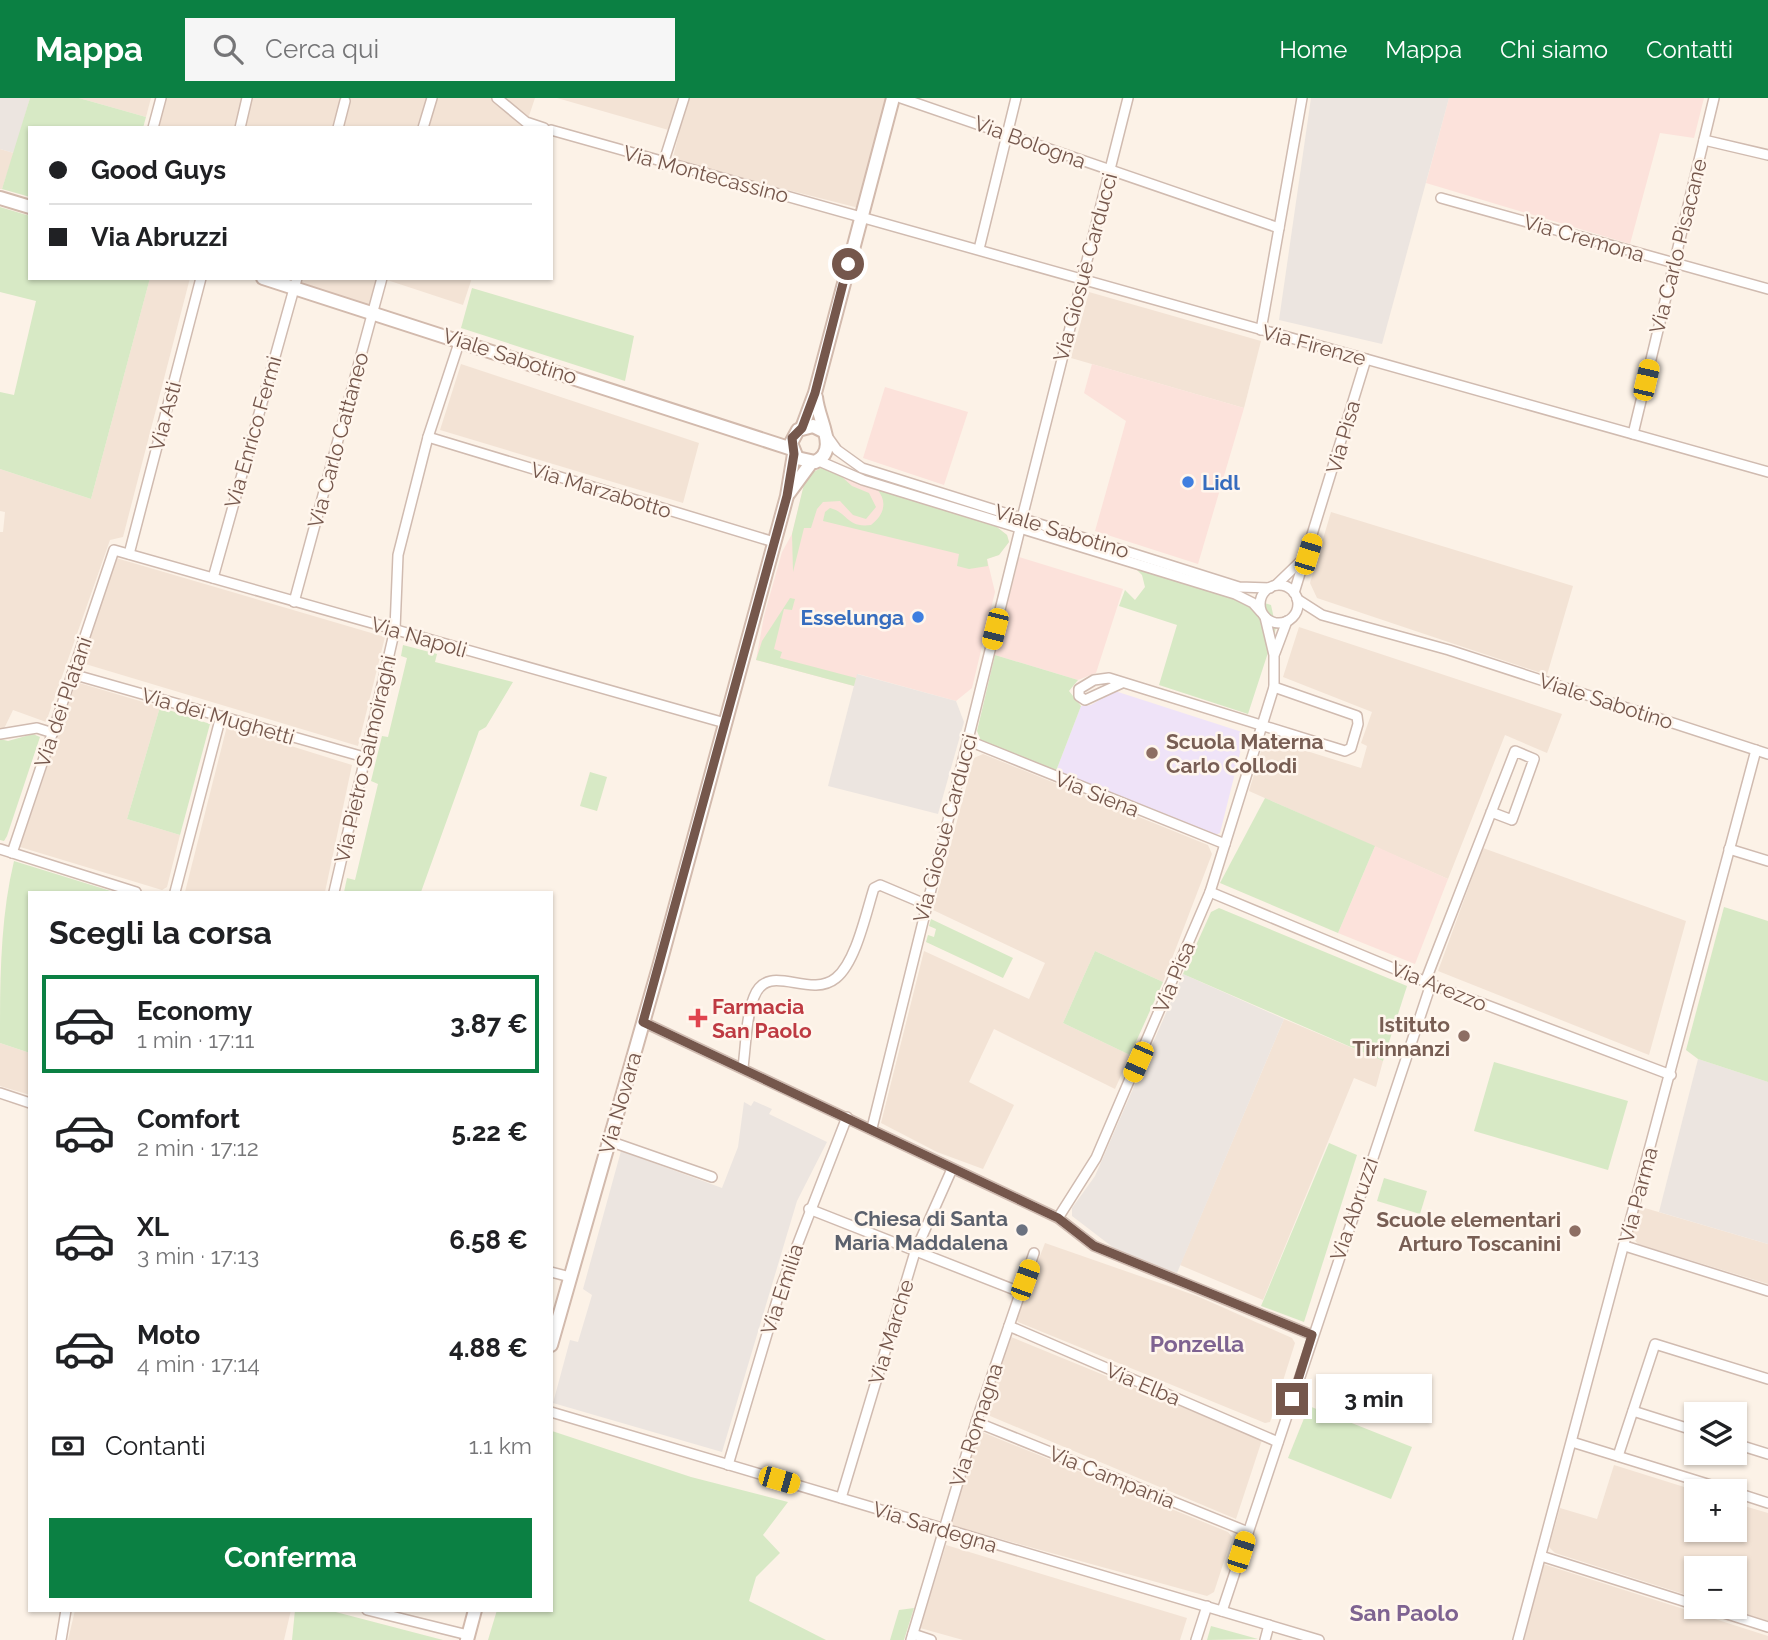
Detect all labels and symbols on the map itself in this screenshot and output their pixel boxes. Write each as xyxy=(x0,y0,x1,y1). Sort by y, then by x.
street label: Via Bologna xyxy=(971,110,1089,174)
street label: Via Montecassino xyxy=(621,140,791,208)
street label: Via Carlo Pisacane xyxy=(1644,156,1712,336)
street label: Via Giosuè Carducci xyxy=(1048,170,1122,364)
street label: Via Cremona xyxy=(1521,209,1647,267)
route start xyxy=(832,248,864,280)
street label: Via Firenze xyxy=(1259,319,1369,371)
street label: Viale Sabotino xyxy=(440,323,580,389)
street label: Via Carlo Cattaneo xyxy=(303,349,373,531)
street label: Via Enrico Fermi xyxy=(219,353,287,511)
car xyxy=(1632,357,1661,403)
street label: Via Asti xyxy=(144,379,186,453)
street label: Via Pisa xyxy=(1321,398,1365,476)
street label: Via Marzabotto xyxy=(527,457,675,523)
place label: Lidl xyxy=(1202,470,1240,495)
marker: Lidl xyxy=(1180,474,1196,490)
street label: Viale Sabotino xyxy=(992,499,1132,563)
car xyxy=(1292,531,1325,577)
place label: Esselunga xyxy=(800,605,904,630)
car xyxy=(980,606,1011,652)
marker: Esselunga xyxy=(910,609,926,625)
street label: Via Napoli xyxy=(368,611,470,663)
street label: Via dei Platani xyxy=(29,633,97,771)
street label: Via Pietro Salmoiraghi xyxy=(329,653,401,865)
street label: Viale Sabotino xyxy=(1536,668,1676,734)
street label: Via dei Mughetti xyxy=(139,682,297,750)
place label: Scuola Materna Carlo Collodi xyxy=(1166,729,1324,778)
street label: Via Giosuè Carducci xyxy=(908,731,982,925)
marker: Scuola Materna Carlo Collodi xyxy=(1144,745,1160,761)
street label: Via Siena xyxy=(1051,766,1143,822)
street label: Via Pisa xyxy=(1148,938,1200,1016)
street label: Via Arezzo xyxy=(1387,955,1491,1017)
place label: Farmacia San Paolo xyxy=(712,994,812,1043)
marker: Farmacia San Paolo xyxy=(690,1010,706,1026)
place label: Istituto Tirinnanzi xyxy=(1352,1012,1450,1061)
marker: Istituto Tirinnanzi xyxy=(1456,1028,1472,1044)
car xyxy=(1120,1039,1157,1085)
street label: Via Novara xyxy=(594,1049,646,1157)
street label: Via Parma xyxy=(1613,1144,1663,1246)
street label: Via Abruzzi xyxy=(1325,1154,1383,1264)
place label: Chiesa di Santa Maria Maddalena xyxy=(834,1206,1008,1255)
place label: Scuole elementari Arturo Toscanini xyxy=(1376,1207,1561,1256)
marker: Chiesa di Santa Maria Maddalena xyxy=(1014,1222,1030,1238)
marker: Scuole elementari Arturo Toscanini xyxy=(1567,1223,1583,1239)
street label: Via Emilia xyxy=(756,1240,808,1338)
car xyxy=(1008,1257,1043,1303)
street label: Via Marche xyxy=(863,1276,919,1388)
district label: Ponzella xyxy=(1150,1330,1244,1357)
street label: Via Elba xyxy=(1102,1357,1184,1411)
street label: Via Romagna xyxy=(944,1360,1008,1490)
callout: 3 min xyxy=(1316,1374,1432,1424)
route end xyxy=(1276,1383,1308,1415)
street label: Via Campania xyxy=(1045,1440,1179,1514)
car xyxy=(756,1464,803,1496)
street label: Via Sardegna xyxy=(870,1496,1000,1558)
car xyxy=(1225,1529,1258,1575)
district label: San Paolo xyxy=(1349,1599,1459,1626)

